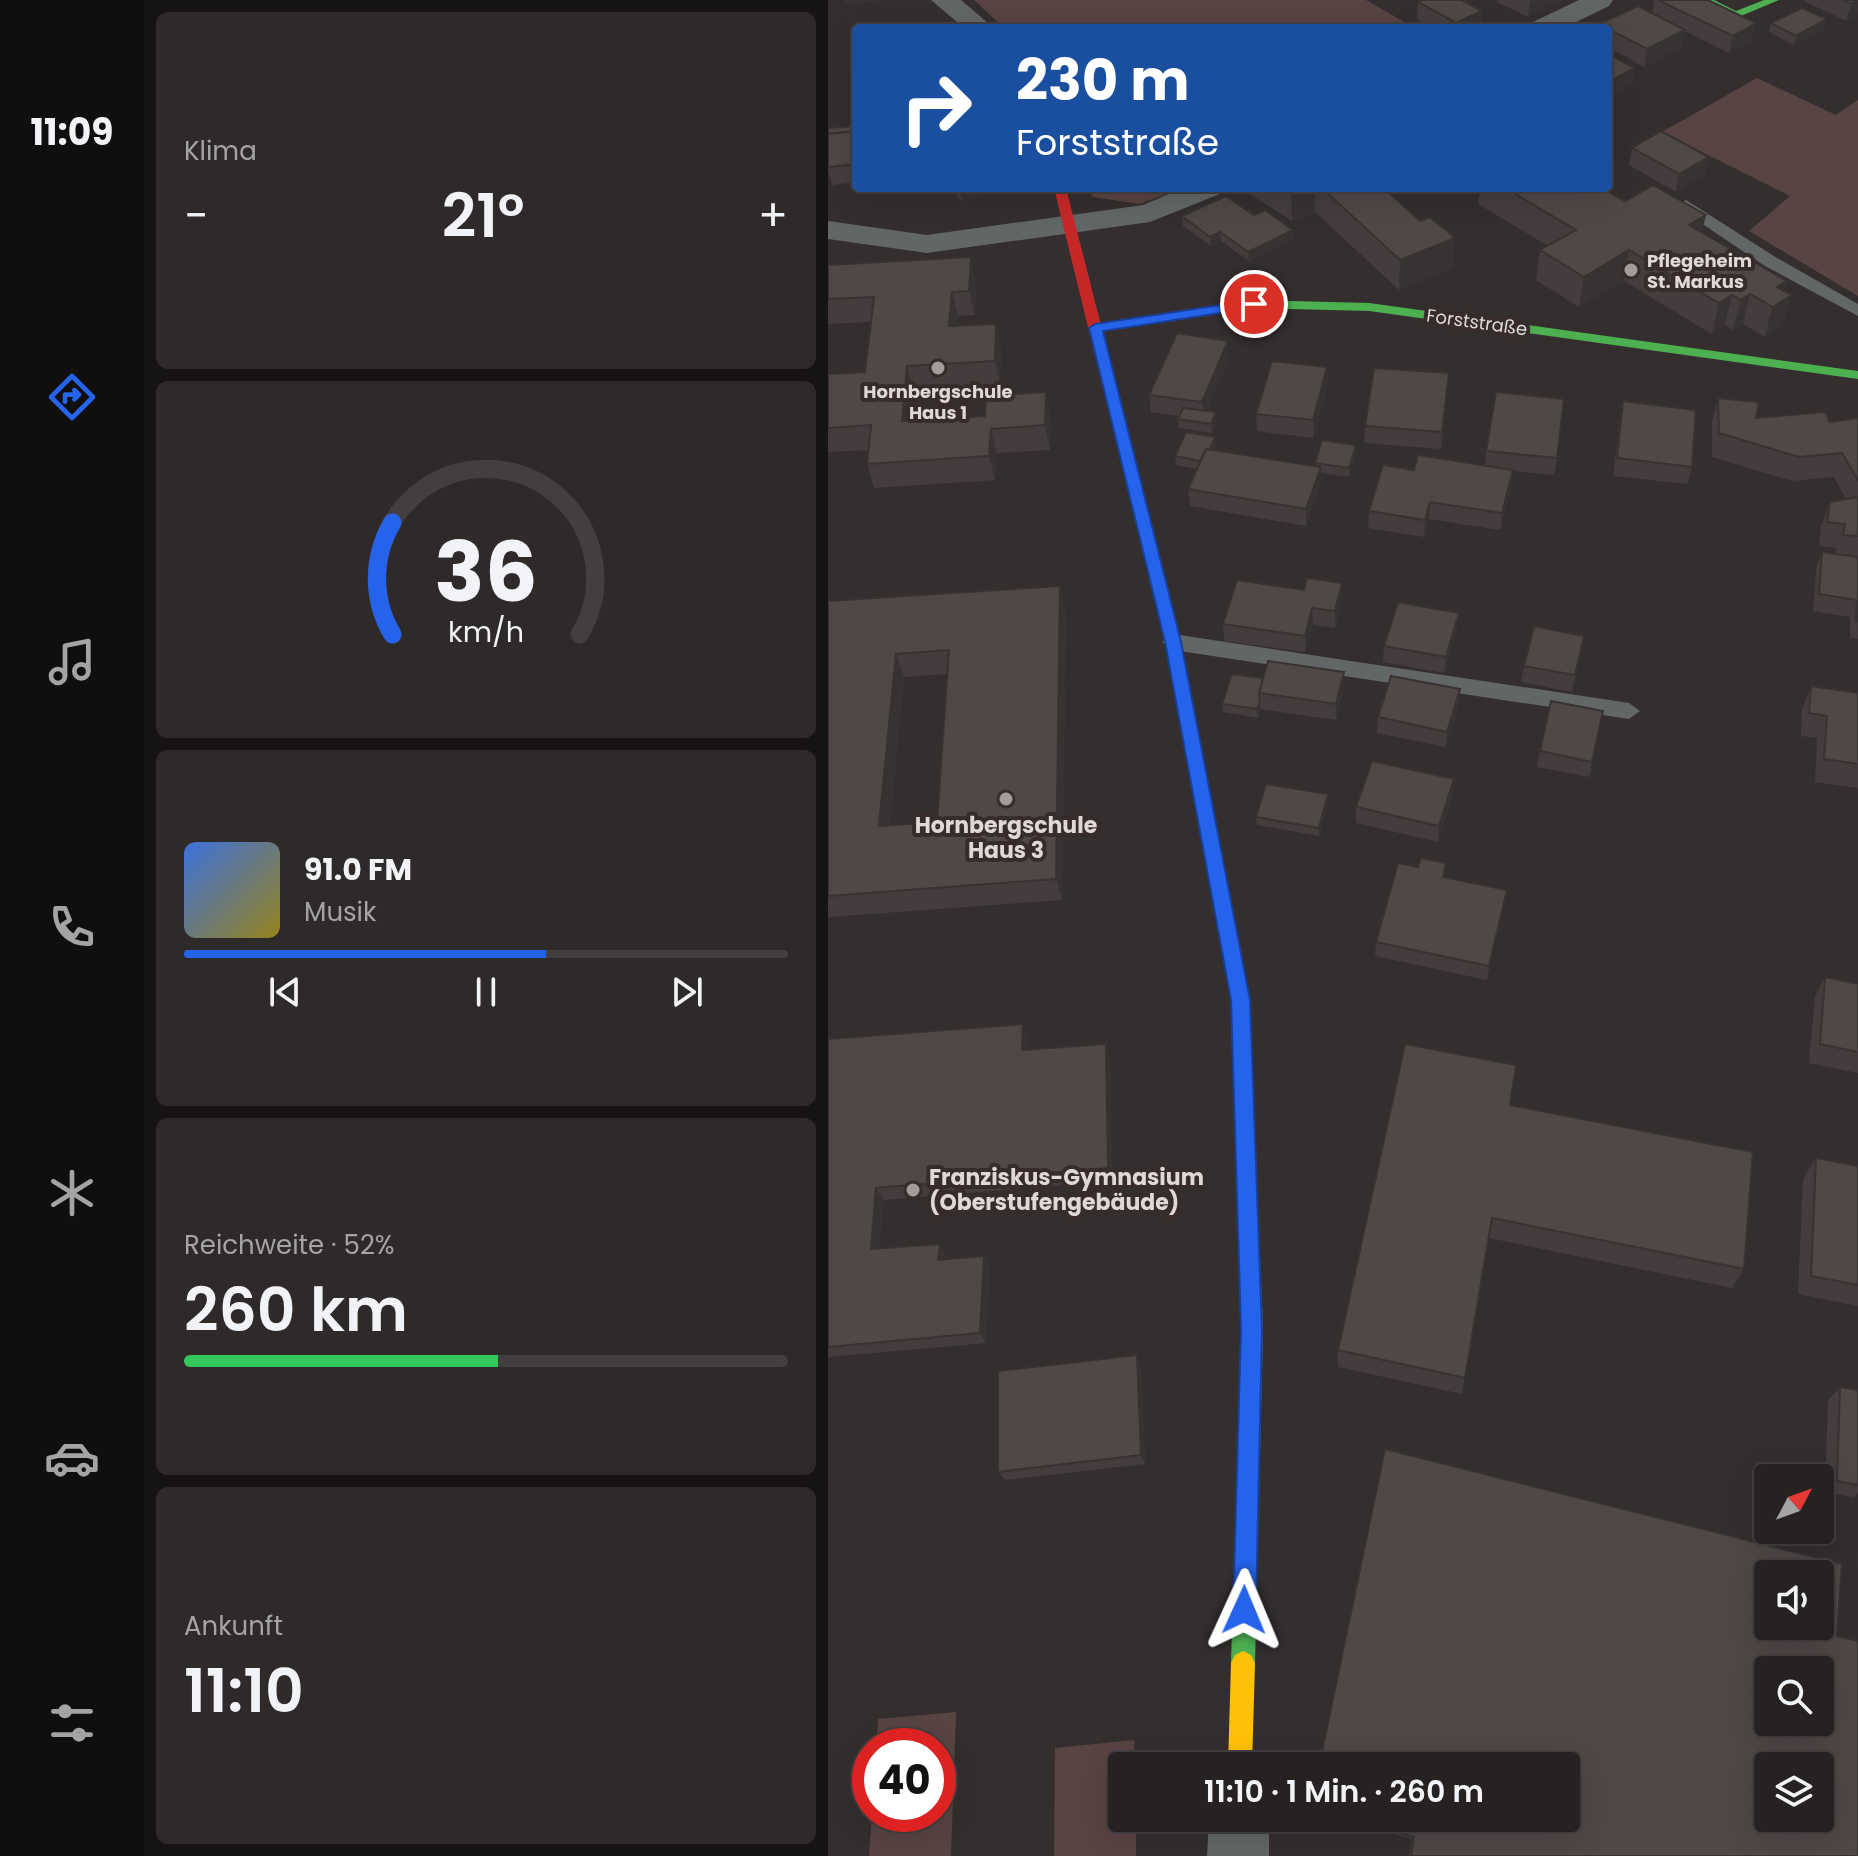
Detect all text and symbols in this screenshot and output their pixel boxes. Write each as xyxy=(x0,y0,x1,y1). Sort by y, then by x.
text: 230 m xyxy=(1016,41,1190,120)
icon: right xyxy=(884,56,988,160)
text: 11:09 xyxy=(31,107,113,158)
text: Forststraße xyxy=(1016,117,1219,168)
text: Klima xyxy=(184,133,257,169)
text: 21° xyxy=(442,174,525,258)
text: − xyxy=(184,185,208,246)
text: + xyxy=(758,185,788,246)
place label: Pflegeheim St. Markus xyxy=(1647,248,1752,294)
marker: Pflegeheim St. Markus xyxy=(1622,261,1640,279)
pin xyxy=(1220,270,1288,338)
icon: arrive xyxy=(1232,282,1276,326)
street label: Forststraße xyxy=(1425,303,1529,341)
marker: Hornbergschule Haus 1 xyxy=(929,359,947,377)
icon: directions xyxy=(44,369,100,425)
place label: Hornbergschule Haus 1 xyxy=(863,379,1013,425)
text: 36 xyxy=(434,514,538,630)
text: km/h xyxy=(448,612,524,652)
icon: music xyxy=(44,634,100,690)
marker: Hornbergschule Haus 3 xyxy=(997,790,1015,808)
place label: Hornbergschule Haus 3 xyxy=(915,810,1097,866)
text: 91.0 FM xyxy=(304,848,412,891)
text: Musik xyxy=(304,894,376,930)
icon: phone xyxy=(44,899,100,955)
icon: previous xyxy=(263,970,307,1014)
icon: pause xyxy=(464,970,508,1014)
icon: next xyxy=(665,970,709,1014)
place label: Franziskus-Gymnasium (Oberstufengebäude) xyxy=(929,1162,1204,1218)
icon: climate xyxy=(44,1165,100,1221)
marker: Franziskus-Gymnasium (Oberstufengebäude) xyxy=(904,1181,922,1199)
text: Reichweite · 52% xyxy=(184,1227,395,1263)
text: 260 km xyxy=(184,1268,408,1352)
icon: car xyxy=(44,1430,100,1486)
north arrow xyxy=(1754,1464,1834,1544)
map controls xyxy=(1754,1464,1834,1832)
button: sound xyxy=(1754,1560,1834,1640)
position arrow xyxy=(1202,1568,1286,1652)
text: Ankunft xyxy=(184,1608,283,1644)
text: 11:10 xyxy=(184,1649,304,1733)
button: search xyxy=(1754,1656,1834,1736)
icon: filters xyxy=(44,1695,100,1751)
speed limit sign: 40 xyxy=(852,1728,956,1832)
button: layers xyxy=(1754,1752,1834,1832)
text: 11:10 · 1 Min. · 260 m xyxy=(1204,1770,1484,1813)

